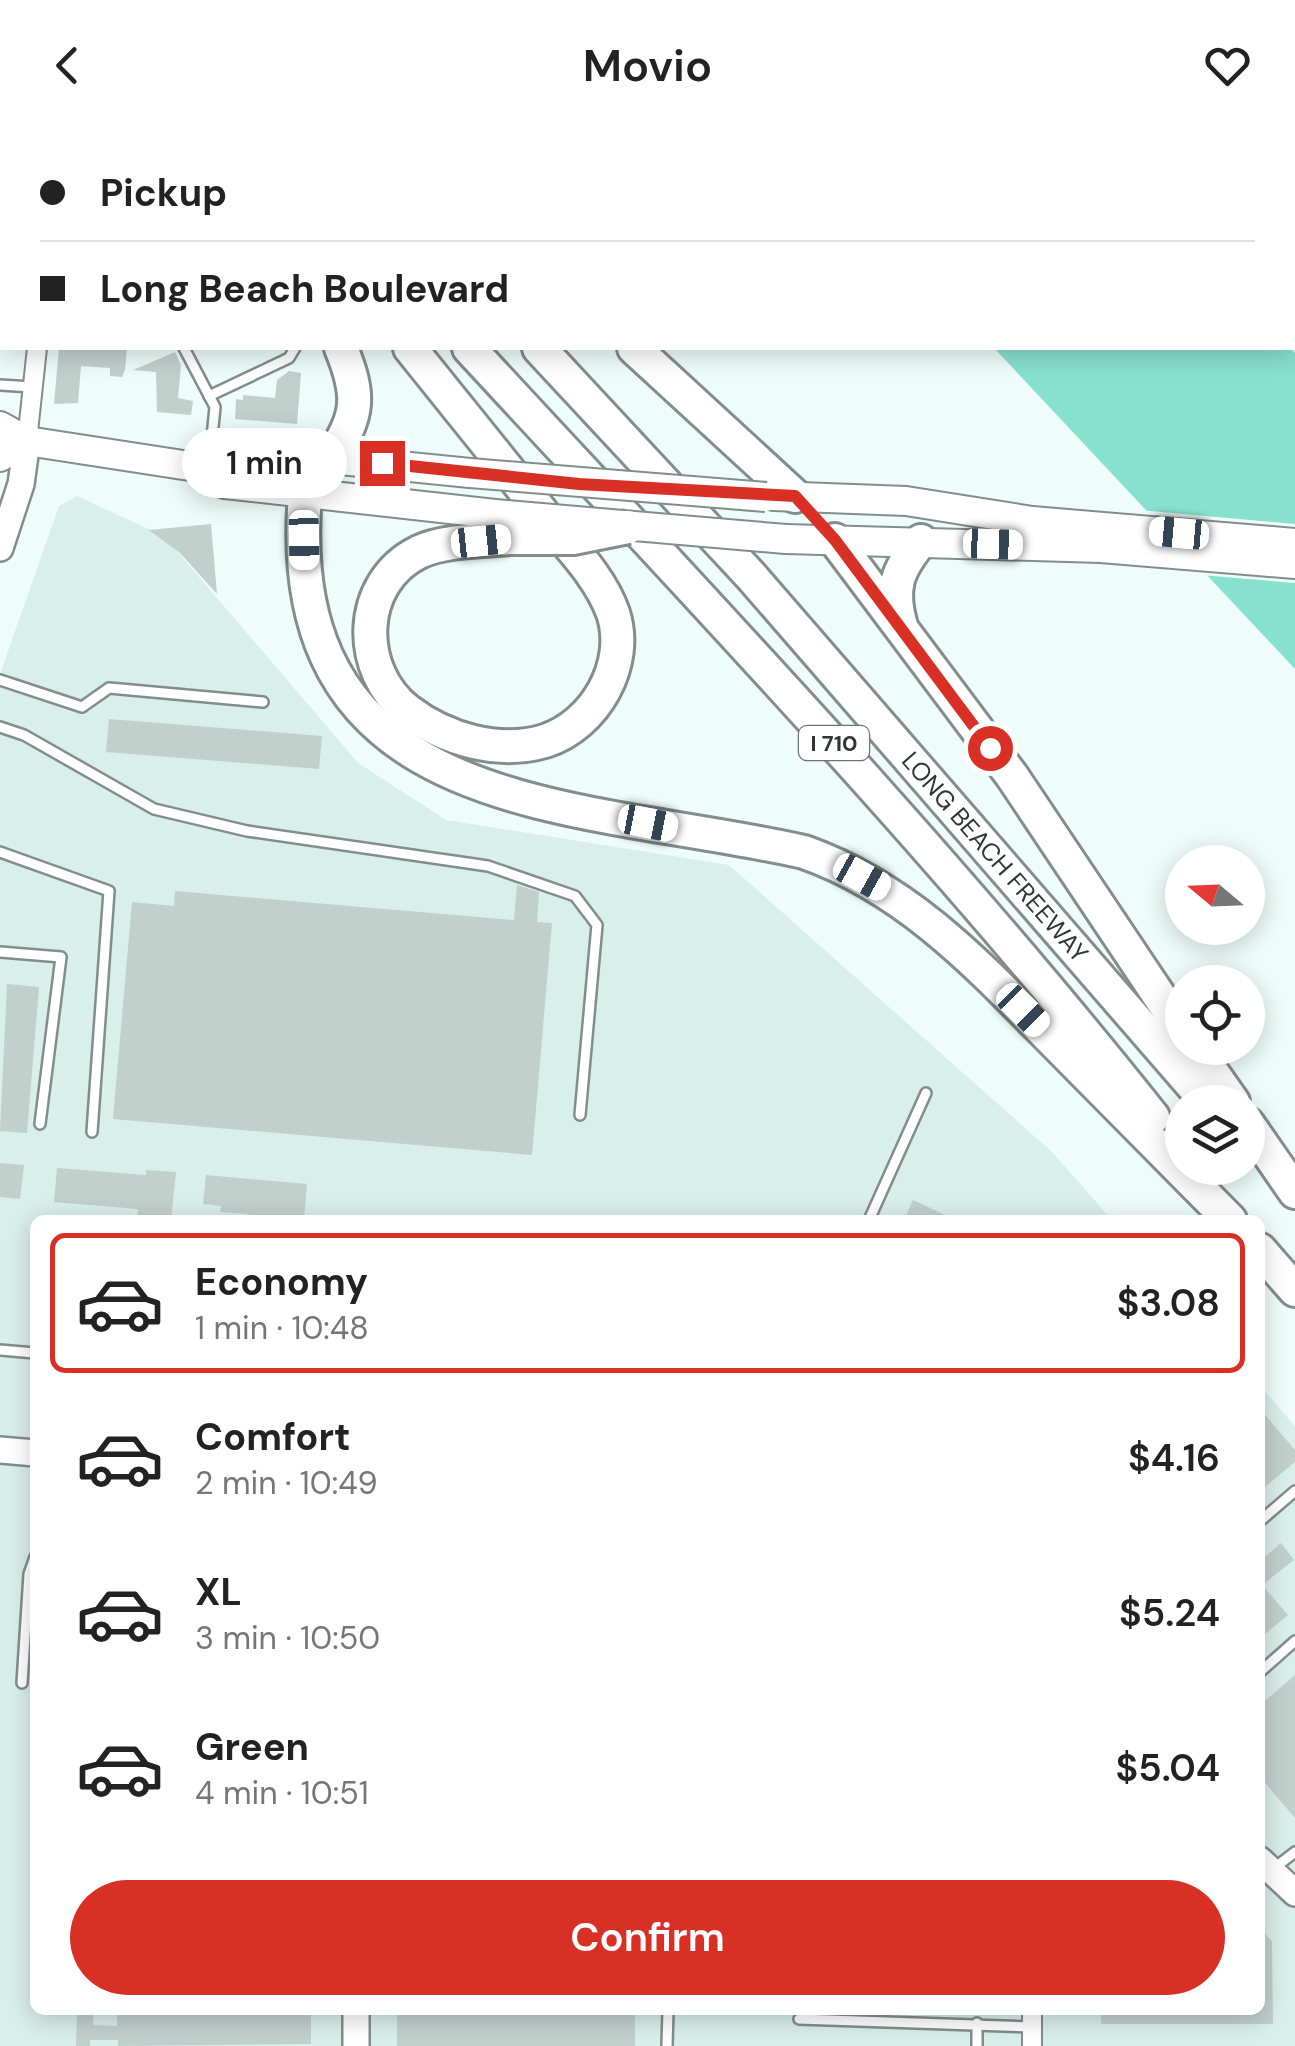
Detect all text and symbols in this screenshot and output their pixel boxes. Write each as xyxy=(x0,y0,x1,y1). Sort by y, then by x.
text: Movio xyxy=(583,36,712,95)
icon: back xyxy=(40,38,95,93)
icon: heart xyxy=(1200,38,1255,93)
text: Pickup xyxy=(100,168,227,218)
text: Long Beach Boulevard xyxy=(100,264,509,314)
callout: 1 min xyxy=(182,428,347,498)
route end xyxy=(360,441,405,486)
text: 1 min xyxy=(226,442,303,484)
car xyxy=(288,510,320,570)
car xyxy=(1148,515,1210,551)
car xyxy=(450,523,512,559)
car xyxy=(962,528,1024,560)
road number: I 710 xyxy=(799,726,869,760)
route start xyxy=(968,726,1013,771)
street label: LONG BEACH FREEWAY xyxy=(895,745,1095,969)
car xyxy=(616,803,680,843)
north arrow xyxy=(1165,845,1265,945)
map controls xyxy=(1165,845,1265,1185)
car xyxy=(828,849,896,905)
button: locate xyxy=(1165,965,1265,1065)
car xyxy=(991,978,1055,1042)
button: layers xyxy=(1165,1085,1265,1185)
text: Economy xyxy=(195,1257,368,1307)
icon: car xyxy=(75,1258,165,1348)
text: $3.08 xyxy=(1117,1278,1220,1328)
text: 1 min · 10:48 xyxy=(195,1307,369,1349)
text: Comfort xyxy=(195,1412,351,1462)
icon: car xyxy=(75,1413,165,1503)
text: $4.16 xyxy=(1128,1433,1220,1483)
text: 2 min · 10:49 xyxy=(195,1462,378,1504)
text: XL xyxy=(195,1567,242,1617)
icon: car xyxy=(75,1568,165,1658)
text: $5.24 xyxy=(1119,1588,1220,1638)
text: 3 min · 10:50 xyxy=(195,1617,380,1659)
text: Green xyxy=(195,1722,309,1772)
icon: car xyxy=(75,1723,165,1813)
text: $5.04 xyxy=(1116,1743,1220,1793)
text: 4 min · 10:51 xyxy=(195,1772,369,1814)
button: Confirm xyxy=(70,1880,1225,1995)

